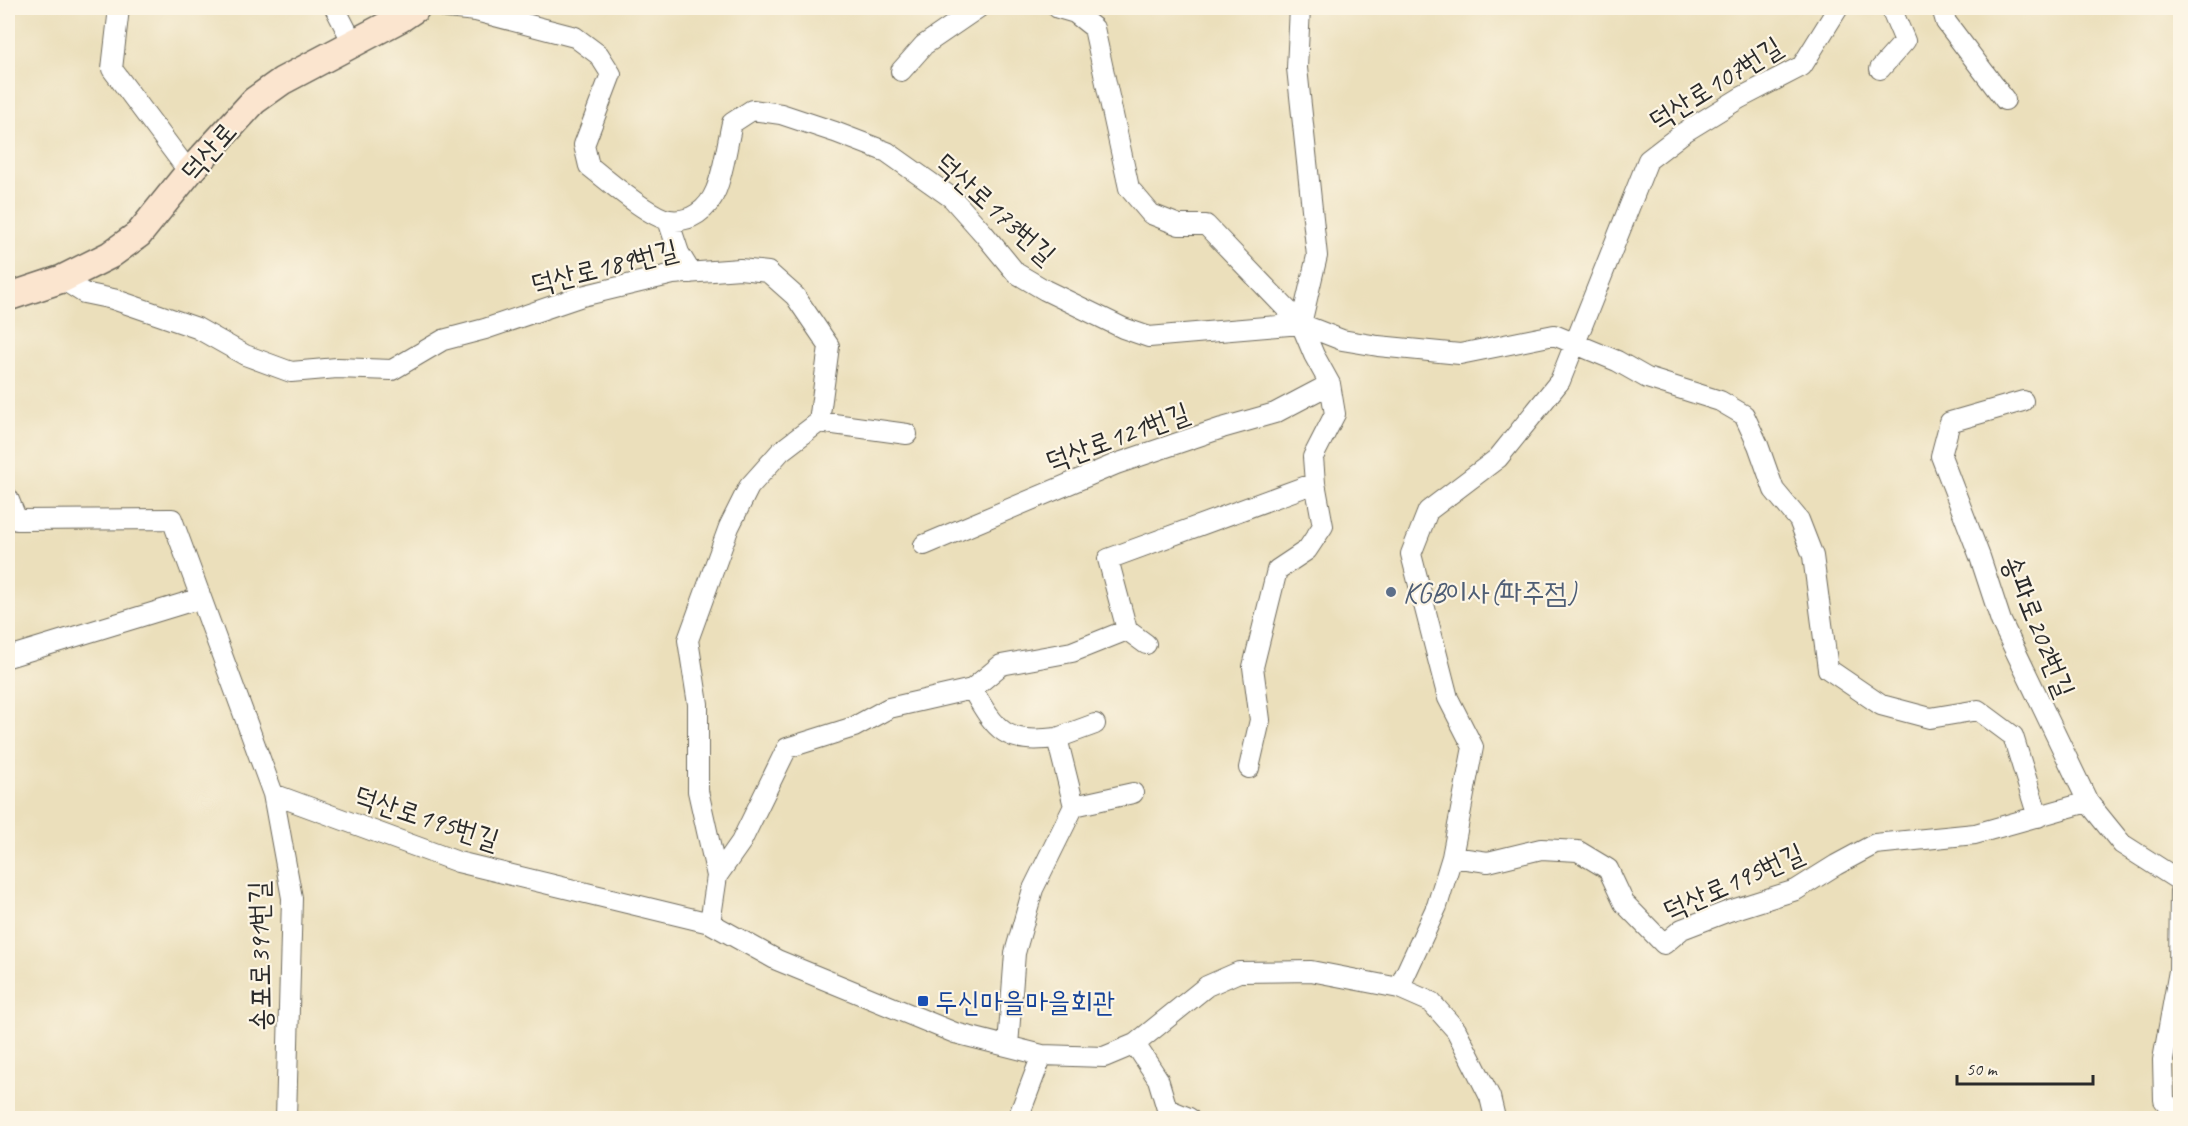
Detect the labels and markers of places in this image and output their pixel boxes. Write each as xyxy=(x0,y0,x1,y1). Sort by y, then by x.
place label: KGB이사(파주점) xyxy=(1403,575,1578,610)
marker: KGB이사(파주점) xyxy=(1384,585,1398,599)
place label: 두신마을마을회관 xyxy=(935,984,1115,1019)
marker: 두신마을마을회관 xyxy=(916,994,930,1008)

